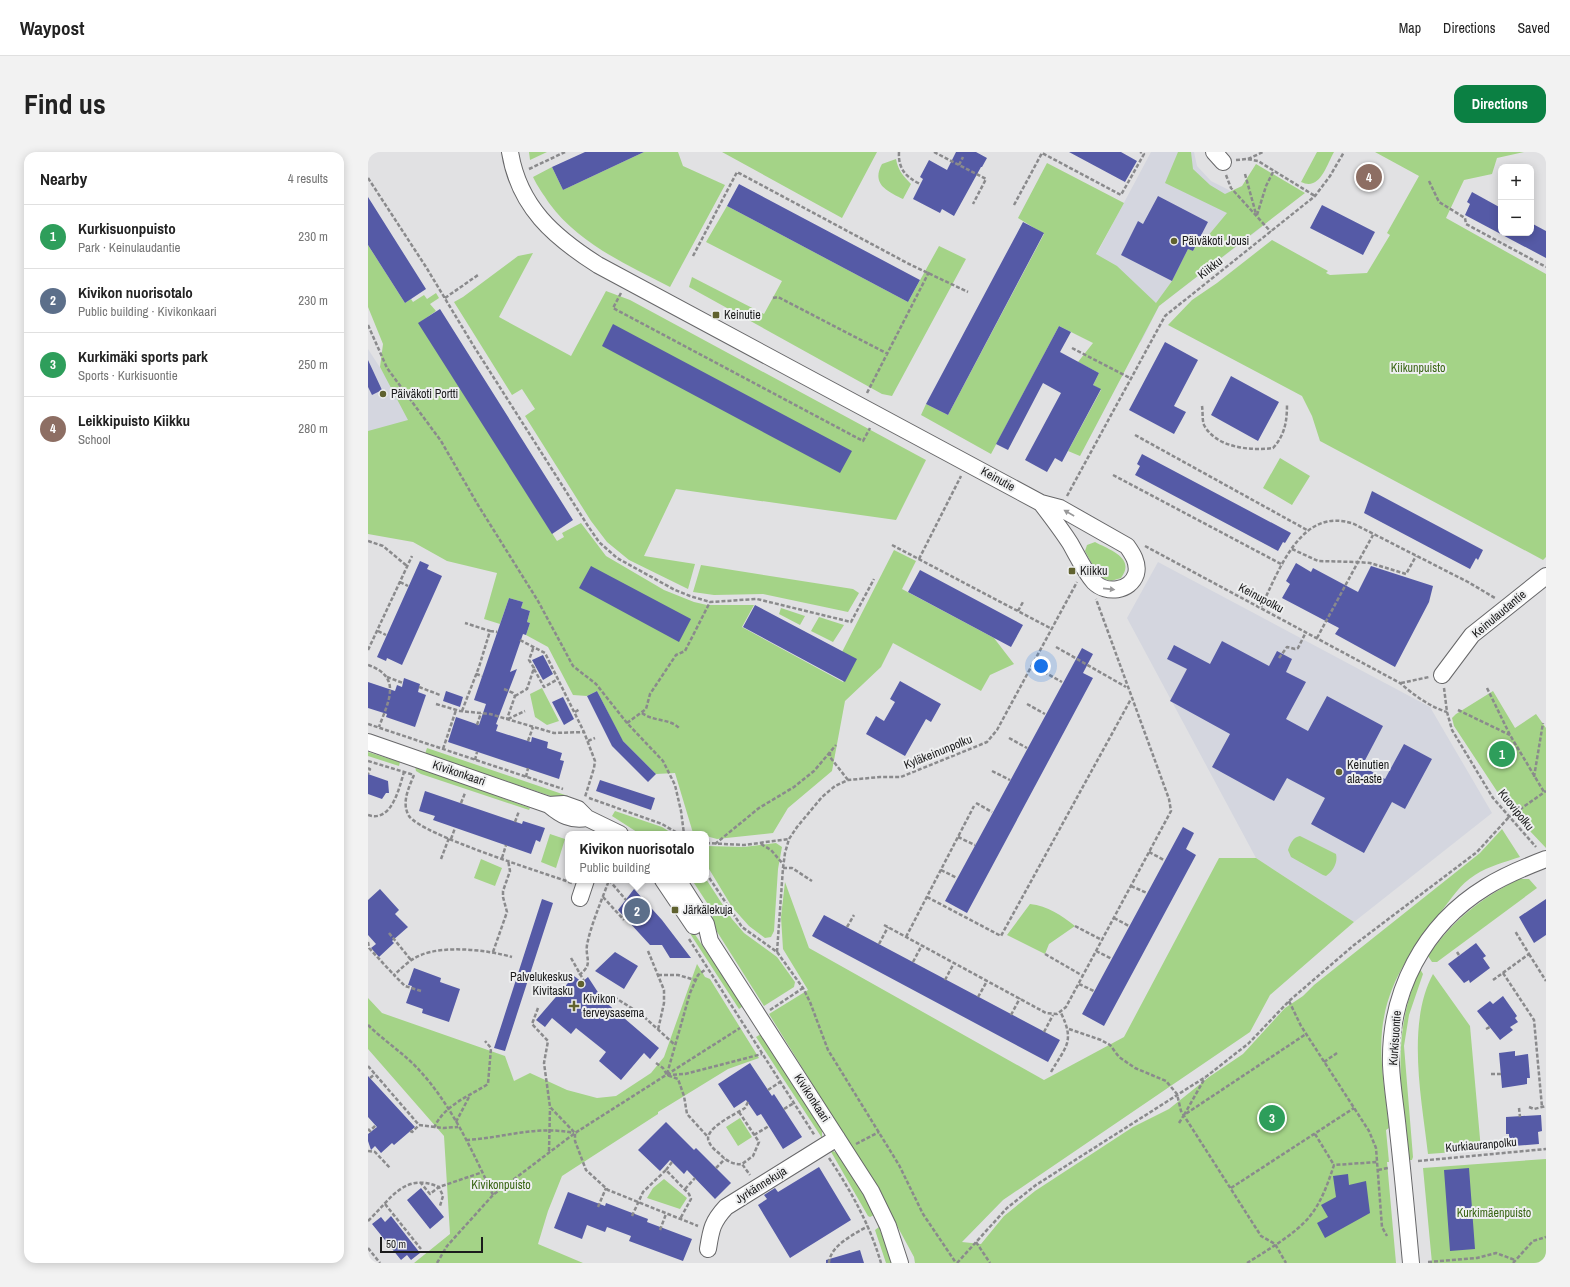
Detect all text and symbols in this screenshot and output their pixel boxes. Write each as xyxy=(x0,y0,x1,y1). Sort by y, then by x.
text: Waypost xyxy=(20,15,84,41)
text: Map xyxy=(1399,19,1421,37)
text: Directions xyxy=(1443,19,1495,37)
text: Saved xyxy=(1517,19,1550,37)
text: Find us xyxy=(24,85,106,123)
button: Directions xyxy=(1454,85,1546,123)
pin: 4 xyxy=(1356,162,1382,192)
map controls xyxy=(1498,164,1534,236)
button: + xyxy=(1498,164,1534,200)
text: Nearby xyxy=(40,167,87,190)
text: 4 results xyxy=(288,170,328,187)
button: − xyxy=(1498,200,1534,236)
text: Kurkisuonpuisto xyxy=(78,218,176,239)
text: 1 xyxy=(50,228,56,245)
text: 230 m xyxy=(298,228,328,245)
place label: Päiväkoti Jousi xyxy=(1182,233,1249,249)
marker: Päiväkoti Jousi xyxy=(1169,236,1179,246)
text: Park · Keinulaudantie xyxy=(78,239,181,256)
street label: Kiikku xyxy=(1194,253,1226,283)
text: Kivikon nuorisotalo xyxy=(78,282,193,303)
text: 2 xyxy=(50,292,56,309)
text: 230 m xyxy=(298,292,328,309)
text: Public building · Kivikonkaari xyxy=(78,303,217,320)
place label: Keinutie xyxy=(724,307,761,323)
marker: Keinutie xyxy=(711,310,721,320)
text: Kurkimäki sports park xyxy=(78,346,208,367)
text: 3 xyxy=(50,356,56,373)
text: 250 m xyxy=(298,356,328,373)
park label: Kiikunpuisto xyxy=(1391,360,1445,376)
text: Sports · Kurkisuontie xyxy=(78,367,178,384)
place label: Päiväkoti Portti xyxy=(391,386,458,402)
marker: Päiväkoti Portti xyxy=(378,389,388,399)
text: Leikkipuisto Kiikku xyxy=(78,410,190,431)
text: 4 xyxy=(50,420,56,437)
text: 280 m xyxy=(298,420,328,437)
text: School xyxy=(78,431,111,448)
street label: Keinutie xyxy=(978,463,1018,495)
one-way arrow xyxy=(1063,510,1075,517)
place label: Kiikku xyxy=(1080,563,1107,579)
marker: Kiikku xyxy=(1067,566,1077,576)
street label: Keinupolku xyxy=(1236,579,1286,617)
one-way arrow xyxy=(1103,586,1116,593)
street label: Keinulaudantie xyxy=(1468,587,1530,641)
your location xyxy=(1031,656,1051,676)
street label: Kyläkeinunpolku xyxy=(902,731,974,773)
pin: 1 xyxy=(1489,739,1515,769)
street label: Kivikonkaari xyxy=(431,757,487,789)
place label: Keinutien ala-aste xyxy=(1347,757,1389,787)
marker: Keinutien ala-aste xyxy=(1334,767,1344,777)
street label: Kuovipolku xyxy=(1494,786,1538,834)
popup xyxy=(565,831,709,883)
text: Kivikon nuorisotalo xyxy=(580,838,694,859)
text: Public building xyxy=(580,859,650,876)
pin: 2 xyxy=(624,896,650,926)
place label: Järkälekuja xyxy=(683,902,733,918)
marker: Järkälekuja xyxy=(670,905,680,915)
place label: Palvelukeskus Kivitasku xyxy=(510,969,573,999)
marker: Palvelukeskus Kivitasku xyxy=(576,979,586,989)
place label: Kivikon terveysasema xyxy=(583,991,645,1021)
marker: Kivikon terveysasema xyxy=(568,1000,580,1012)
street label: Kurkisuontie xyxy=(1385,1010,1405,1066)
street label: Kivikonkaari xyxy=(790,1071,834,1125)
pin: 3 xyxy=(1259,1103,1285,1133)
street label: Kurkiauranpolku xyxy=(1445,1134,1517,1156)
street label: Jyrkännekuja xyxy=(732,1163,790,1207)
park label: Kivikonpuisto xyxy=(471,1177,531,1193)
park label: Kurkimäenpuisto xyxy=(1457,1205,1531,1221)
scale bar xyxy=(380,1235,483,1254)
text: 50 m xyxy=(386,1237,406,1251)

